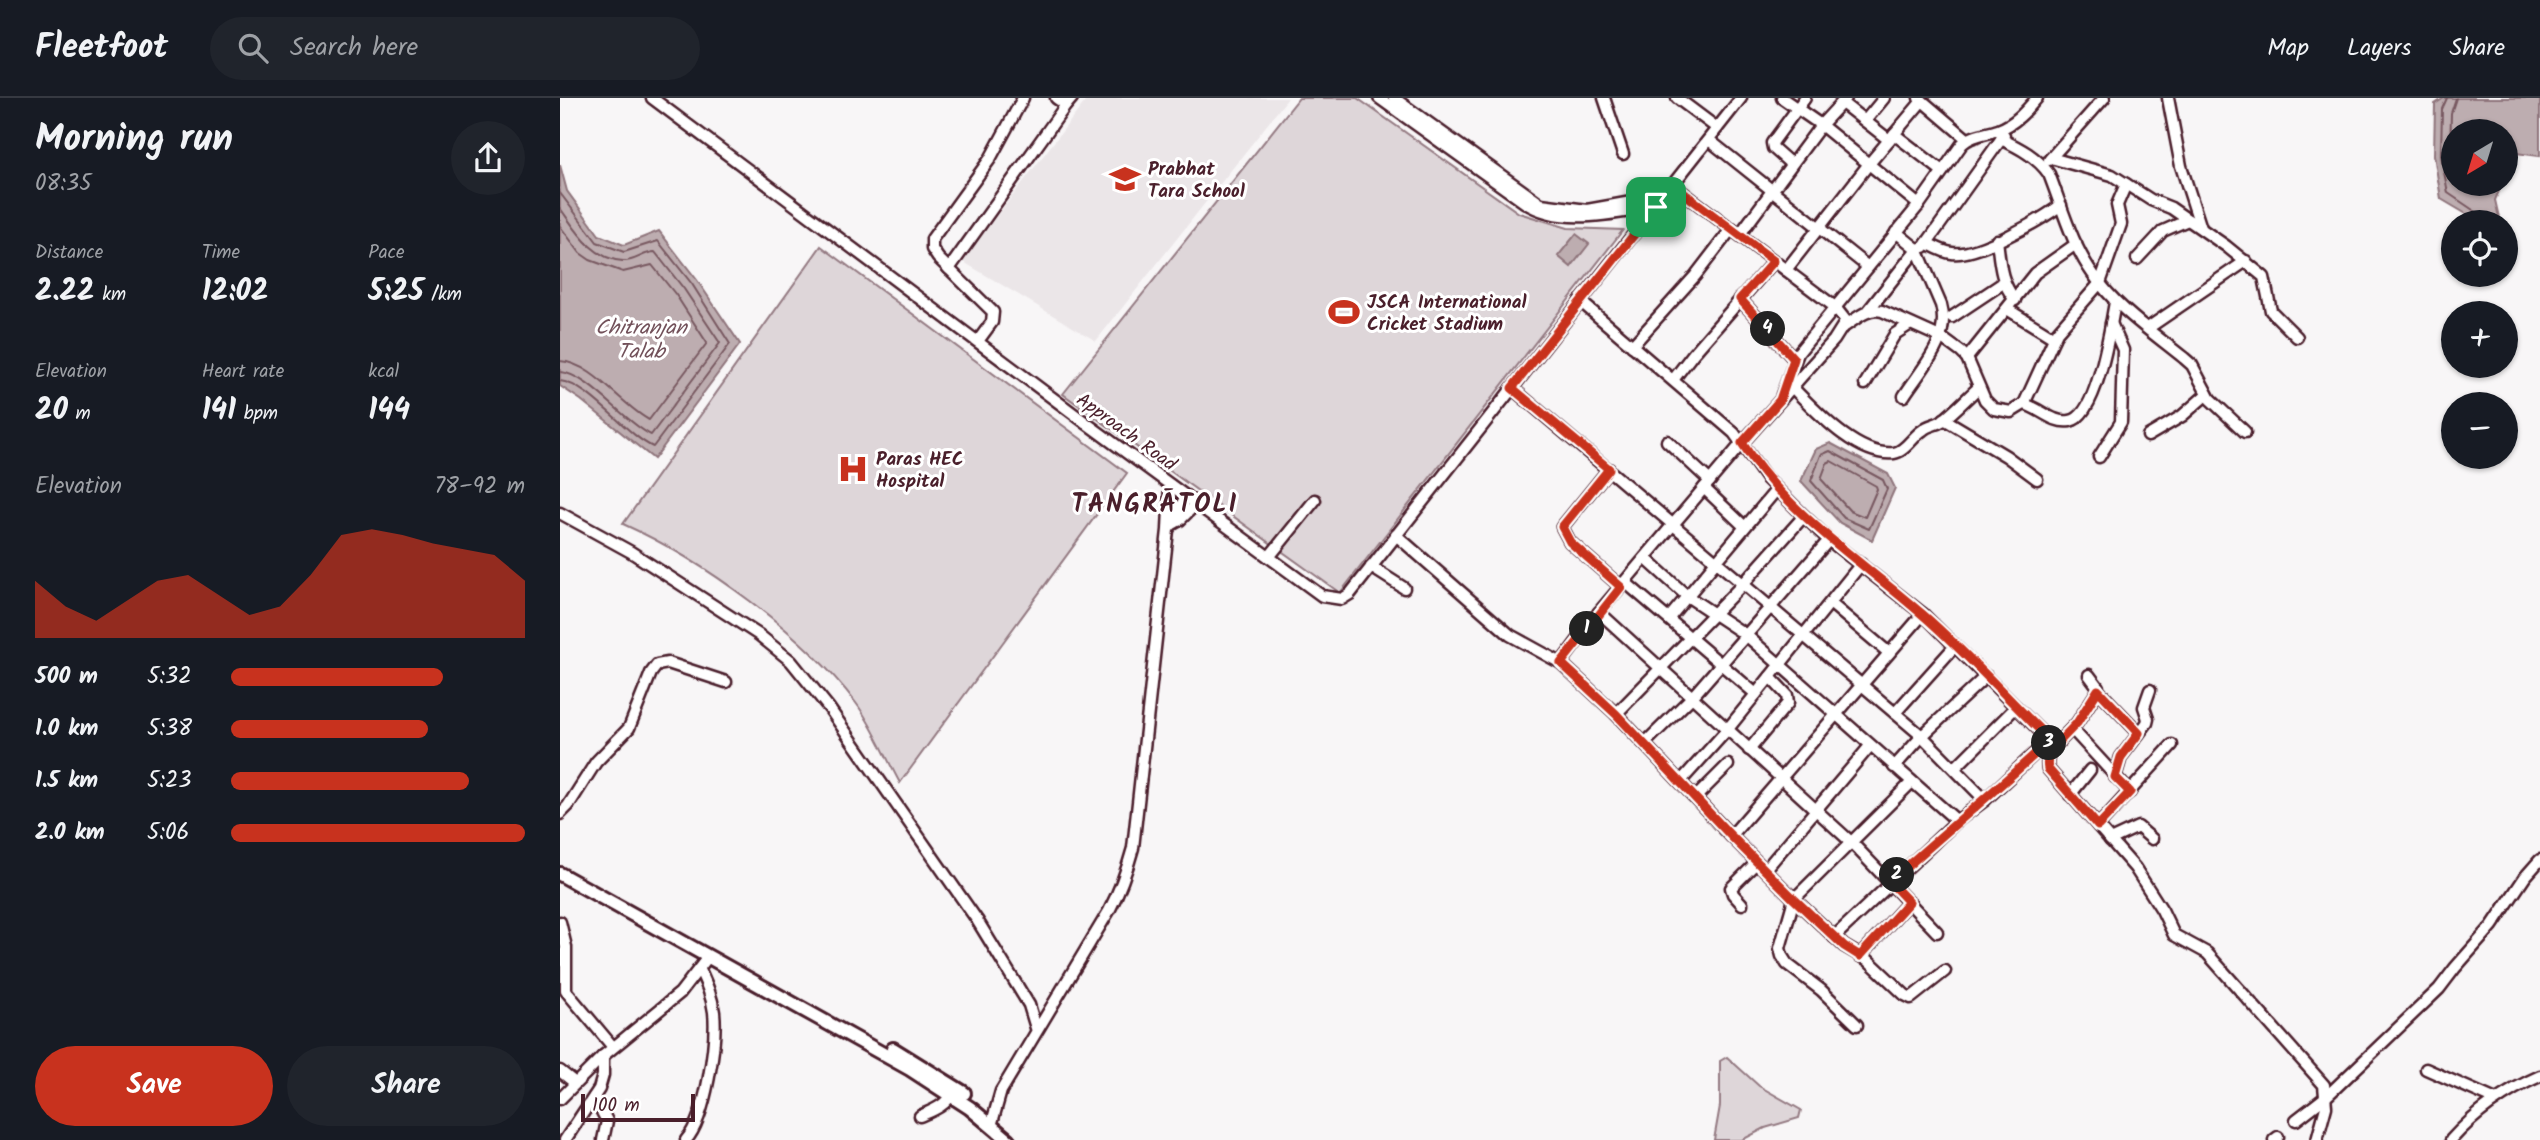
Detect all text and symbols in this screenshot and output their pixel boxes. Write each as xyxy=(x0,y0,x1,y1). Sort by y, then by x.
search box xyxy=(210,17,700,80)
text: Fleetfoot xyxy=(35,22,168,75)
text: Search here xyxy=(290,27,418,69)
icon: search xyxy=(234,29,272,67)
text: Map xyxy=(2267,29,2309,68)
text: Layers xyxy=(2347,29,2411,68)
text: Share xyxy=(2449,29,2505,68)
text: Morning run xyxy=(35,110,233,170)
north arrow xyxy=(2441,119,2518,196)
map controls xyxy=(2441,119,2518,469)
button: share xyxy=(451,121,525,195)
place label: Prabhat Tara School xyxy=(1148,155,1246,207)
school or university icon: Prabhat Tara School xyxy=(1108,162,1142,196)
text: 08:35 xyxy=(35,166,92,202)
pin xyxy=(1626,177,1686,237)
icon: arrive xyxy=(1637,188,1675,226)
button: locate xyxy=(2441,210,2518,287)
text: Distance xyxy=(35,238,103,268)
text: Time xyxy=(202,238,240,268)
text: Pace xyxy=(368,238,405,268)
text: 2.22 xyxy=(35,268,95,316)
text: 12:02 xyxy=(202,268,268,316)
text: 5:25 xyxy=(368,268,424,316)
text: km xyxy=(95,280,126,310)
text: /km xyxy=(424,280,462,310)
place label: JSCA International Cricket Stadium xyxy=(1367,288,1527,340)
sports icon: JSCA International Cricket Stadium xyxy=(1327,295,1361,329)
button: + xyxy=(2441,301,2518,378)
water label: Chitranjan Talab xyxy=(595,312,688,369)
pin: 4 xyxy=(1750,312,1786,346)
text: 4 xyxy=(1762,313,1773,343)
text: Elevation xyxy=(35,357,107,387)
text: Heart rate xyxy=(202,357,284,387)
text: kcal xyxy=(368,357,399,387)
street label: Approach Road xyxy=(1069,386,1183,480)
text: 20 xyxy=(35,387,68,435)
text: 141 xyxy=(202,387,236,435)
text: 144 xyxy=(368,387,410,435)
button: − xyxy=(2441,392,2518,469)
text: m xyxy=(68,399,91,429)
text: bpm xyxy=(236,399,278,429)
place label: Paras HEC Hospital xyxy=(876,445,963,497)
hospital icon: Paras HEC Hospital xyxy=(836,452,870,486)
text: Elevation xyxy=(35,469,122,505)
text: 78–92 m xyxy=(434,469,525,505)
district label: TANGRĀTOLI xyxy=(1072,484,1238,526)
pin: 1 xyxy=(1570,612,1604,646)
text: 1 xyxy=(1584,613,1589,643)
text: 500 m xyxy=(35,659,98,695)
text: 5:32 xyxy=(147,659,192,695)
text: 1.0 km xyxy=(35,711,98,747)
text: 5:38 xyxy=(147,711,192,747)
pin: 3 xyxy=(2032,726,2066,760)
text: 3 xyxy=(2043,727,2054,757)
text: 1.5 km xyxy=(35,763,98,799)
text: 5:23 xyxy=(147,763,192,799)
text: 2.0 km xyxy=(35,815,105,851)
text: 5:06 xyxy=(147,815,189,851)
pin: 2 xyxy=(1880,858,1914,892)
text: 2 xyxy=(1891,859,1902,889)
button: Save xyxy=(35,1046,273,1126)
button: Share xyxy=(287,1046,525,1126)
scale bar xyxy=(581,1091,695,1123)
text: 100 m xyxy=(592,1091,640,1121)

